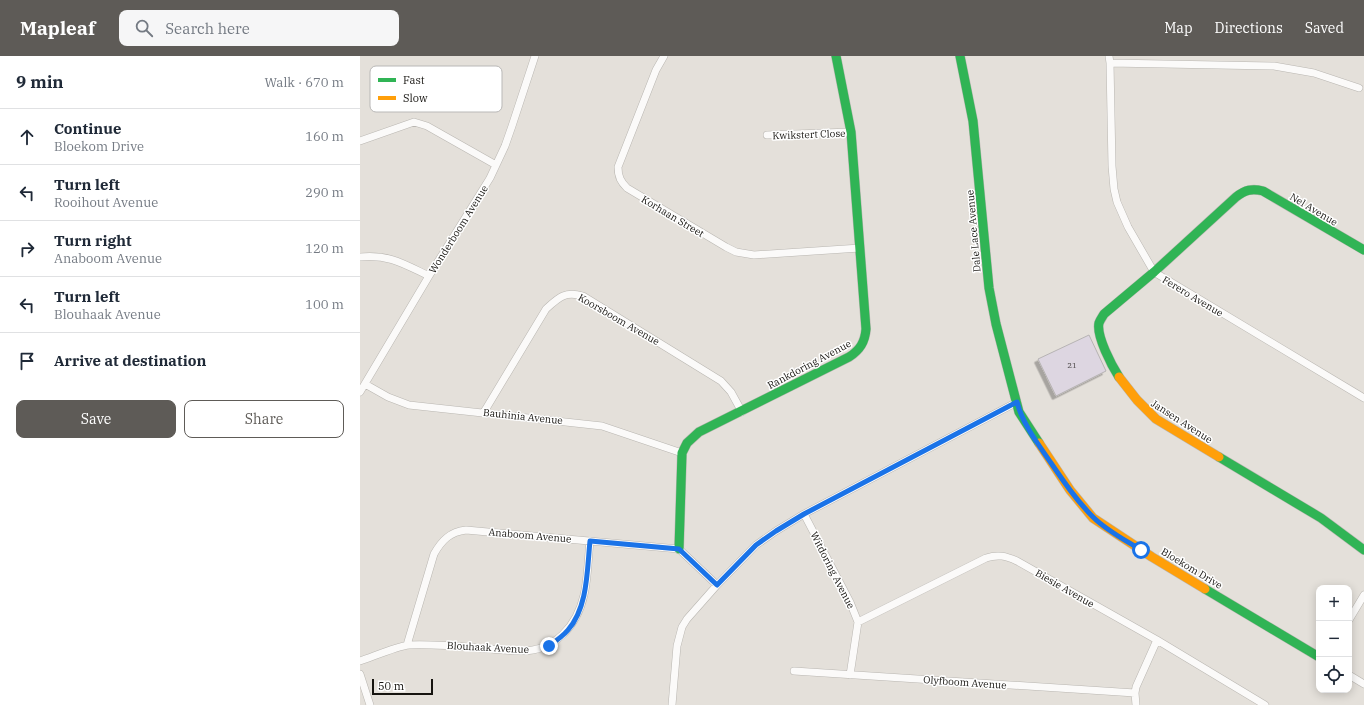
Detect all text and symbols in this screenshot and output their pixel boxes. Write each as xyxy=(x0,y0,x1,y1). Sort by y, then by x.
search box xyxy=(119,10,399,46)
text: Mapleaf xyxy=(20,16,95,40)
icon: search xyxy=(133,17,155,39)
text: Search here xyxy=(165,19,250,38)
text: Map xyxy=(1164,19,1193,37)
text: Directions xyxy=(1215,19,1283,37)
text: Saved xyxy=(1305,19,1344,37)
legend xyxy=(370,66,502,112)
text: 9 min xyxy=(16,71,64,93)
text: Fast xyxy=(403,73,425,87)
text: Walk · 670 m xyxy=(265,74,344,91)
text: Slow xyxy=(403,91,428,105)
text: Continue xyxy=(54,119,121,138)
icon: ahead xyxy=(16,126,38,148)
street label: Kwikstert Close xyxy=(772,127,846,142)
text: 160 m xyxy=(305,128,344,145)
text: Bloekom Drive xyxy=(54,138,144,155)
text: Turn left xyxy=(54,175,120,194)
icon: left xyxy=(16,182,38,204)
street label: Wonderboom Avenue xyxy=(426,183,491,276)
text: 290 m xyxy=(305,184,344,201)
street label: Dale Lace Avenue xyxy=(963,189,984,273)
street label: Nel Avenue xyxy=(1287,190,1340,229)
street label: Korhaan Street xyxy=(639,193,707,240)
text: Rooihout Avenue xyxy=(54,194,158,211)
text: Turn right xyxy=(54,231,132,250)
icon: right xyxy=(16,238,38,260)
text: 120 m xyxy=(305,240,344,257)
text: Anaboom Avenue xyxy=(54,250,162,267)
street label: Ferero Avenue xyxy=(1160,273,1225,320)
text: Turn left xyxy=(54,287,120,306)
street label: Koorsboom Avenue xyxy=(576,291,662,348)
icon: left xyxy=(16,294,38,316)
text: 100 m xyxy=(305,296,344,313)
text: Blouhaak Avenue xyxy=(54,306,161,323)
street label: Rankdoring Avenue xyxy=(765,337,853,392)
icon: arrive xyxy=(16,350,38,372)
text: Arrive at destination xyxy=(54,351,206,370)
house number: 21 xyxy=(1067,360,1077,370)
street label: Jansen Avenue xyxy=(1149,397,1215,446)
button: Save xyxy=(16,400,176,438)
button: Share xyxy=(184,400,344,438)
street label: Bauhinia Avenue xyxy=(482,406,563,427)
street label: Anaboom Avenue xyxy=(488,525,572,546)
street label: Witdoring Avenue xyxy=(808,529,858,611)
route start xyxy=(1132,541,1150,559)
street label: Bloekom Drive xyxy=(1159,545,1225,592)
street label: Biesie Avenue xyxy=(1033,566,1097,611)
map controls xyxy=(1316,585,1352,693)
button: + xyxy=(1316,585,1352,621)
button: − xyxy=(1316,621,1352,657)
route end xyxy=(540,637,558,655)
street label: Blouhaak Avenue xyxy=(447,639,529,656)
button: locate xyxy=(1316,657,1352,693)
street label: Olyfboom Avenue xyxy=(923,673,1007,692)
scale bar xyxy=(372,677,433,696)
text: 50 m xyxy=(378,679,404,693)

